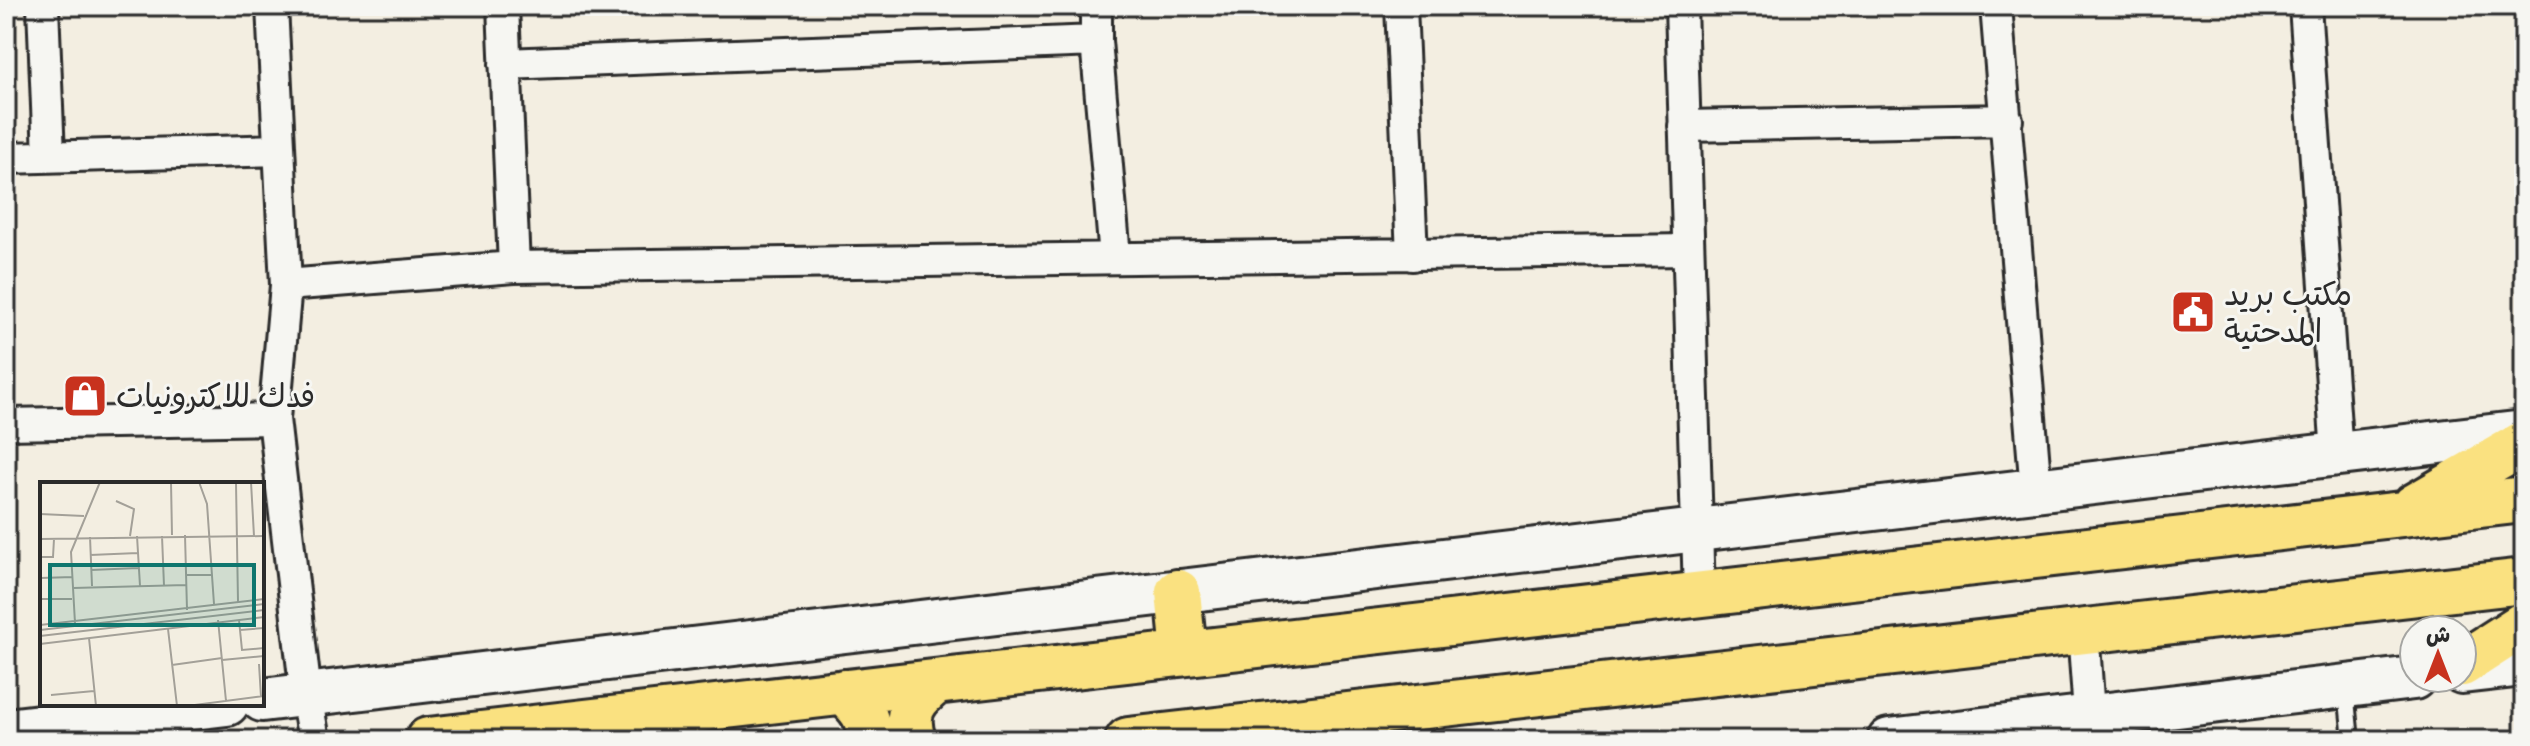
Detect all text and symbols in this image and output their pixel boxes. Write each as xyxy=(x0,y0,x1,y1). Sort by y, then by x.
place label: مكتب بريد المدحتية xyxy=(2224,274,2352,352)
public building icon: مكتب بريد المدحتية xyxy=(2169,288,2217,336)
shop icon: فدك للاكترونيات xyxy=(61,372,109,420)
place label: فدك للاكترونيات xyxy=(116,376,315,417)
inset map xyxy=(40,482,264,706)
north arrow xyxy=(2398,614,2478,694)
text: ش xyxy=(2426,621,2450,649)

